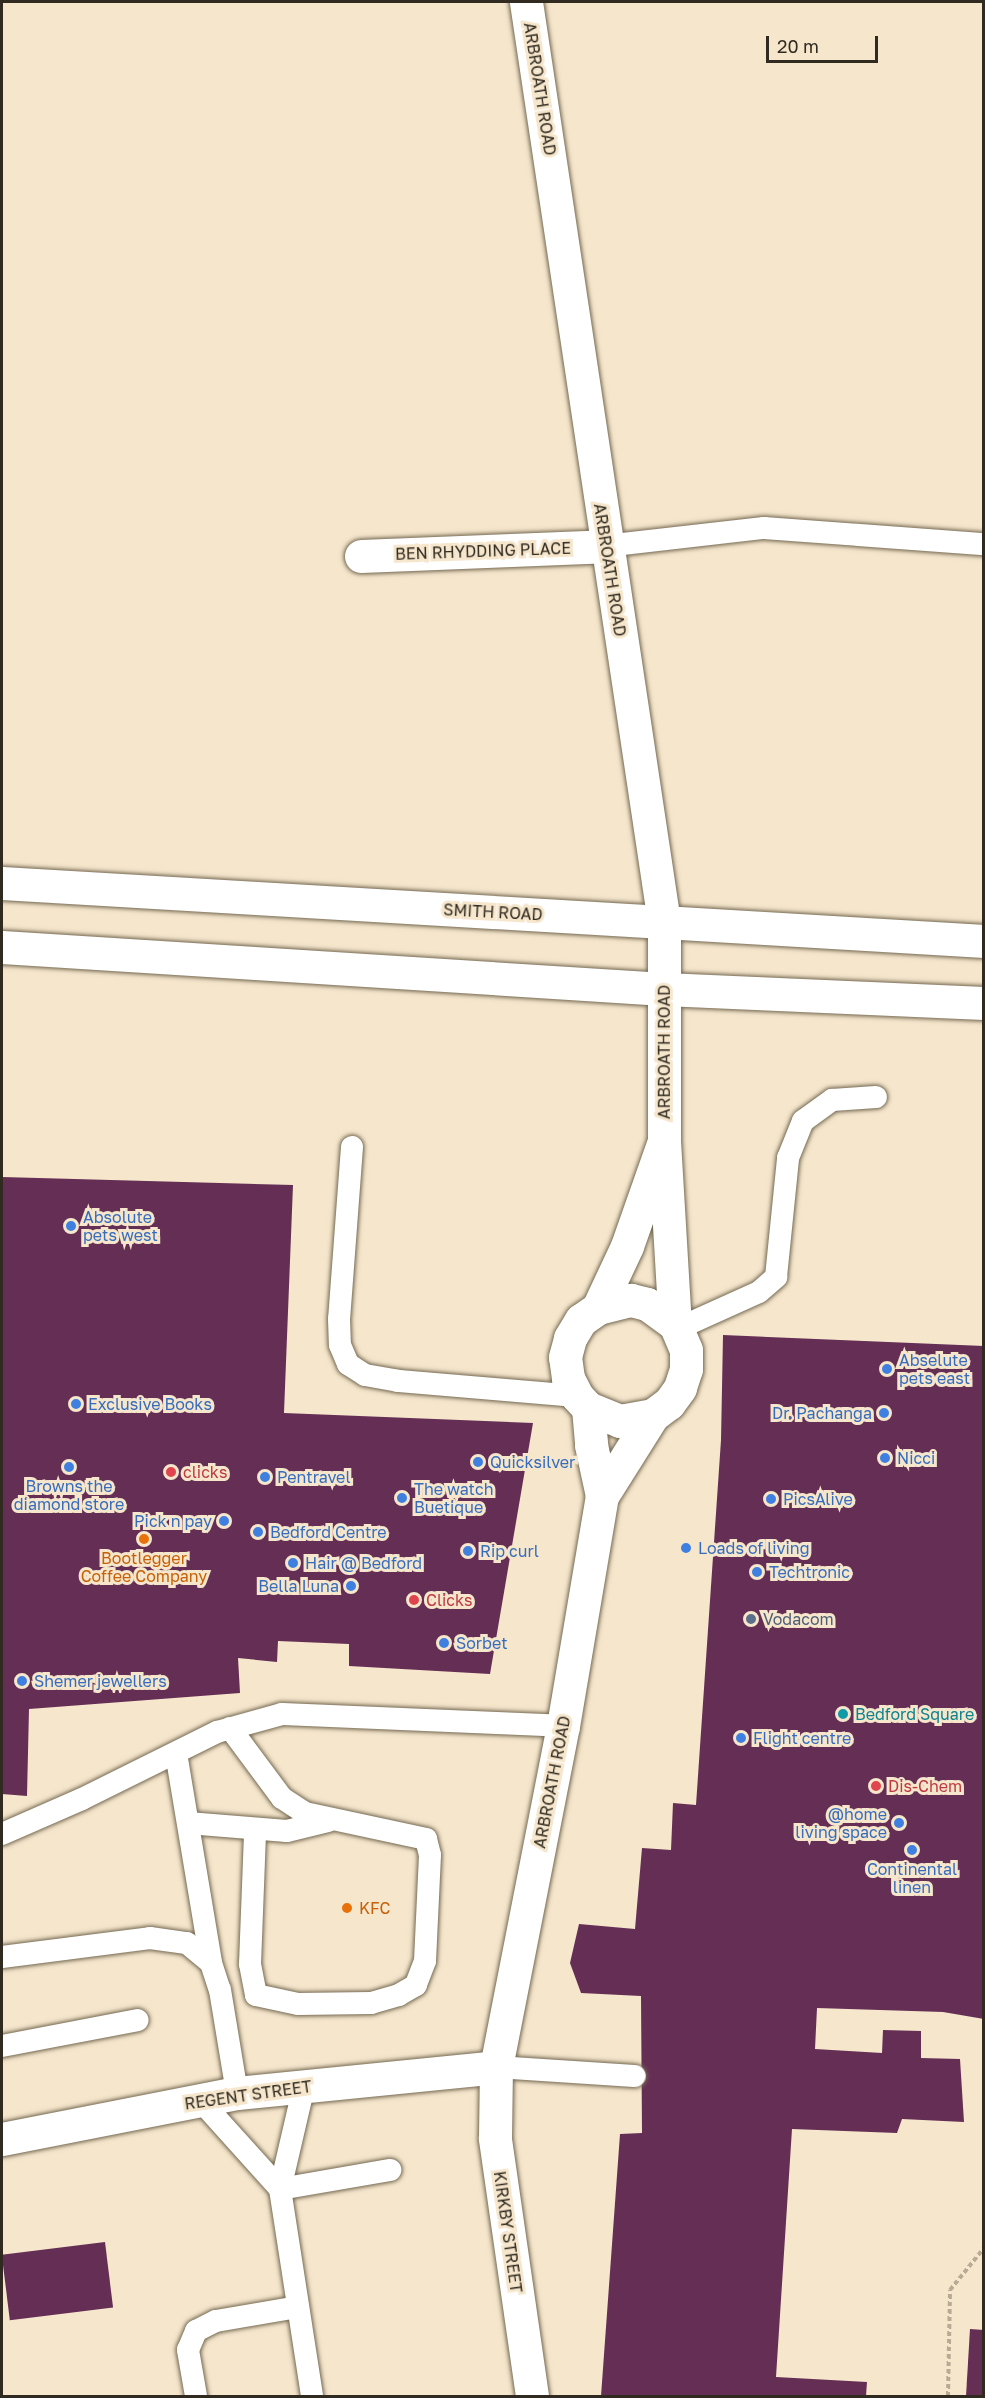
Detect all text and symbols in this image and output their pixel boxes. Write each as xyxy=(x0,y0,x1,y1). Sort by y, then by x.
street label: ARBROATH ROAD xyxy=(520,21,560,157)
scale bar xyxy=(769,24,882,62)
text: 20 m xyxy=(777,35,819,57)
street label: ARBROATH ROAD xyxy=(590,502,630,638)
street label: BEN RHYDDING PLACE xyxy=(395,538,571,564)
street label: SMITH ROAD xyxy=(443,900,543,924)
street label: ARBROATH ROAD xyxy=(654,985,674,1119)
place label: Absolute pets west xyxy=(83,1207,158,1245)
marker: Absolute pets west xyxy=(64,1219,78,1233)
place label: Abselute pets east xyxy=(899,1350,970,1388)
marker: Abselute pets east xyxy=(880,1362,894,1376)
place label: Exclusive Books xyxy=(88,1394,212,1414)
marker: Exclusive Books xyxy=(69,1397,83,1411)
place label: Dr. Pachanga xyxy=(772,1403,872,1423)
marker: Dr. Pachanga xyxy=(877,1406,891,1420)
place label: Nicci xyxy=(897,1448,935,1468)
marker: Nicci xyxy=(878,1451,892,1465)
place label: Quicksilver xyxy=(490,1452,575,1472)
marker: Quicksilver xyxy=(471,1455,485,1469)
marker: Browns the diamond store xyxy=(62,1460,76,1474)
place label: clicks xyxy=(183,1462,227,1482)
marker: clicks xyxy=(164,1465,178,1479)
place label: Pentravel xyxy=(277,1467,351,1487)
marker: Pentravel xyxy=(258,1470,272,1484)
place label: Browns the diamond store xyxy=(14,1476,124,1514)
place label: The watch Buetique xyxy=(414,1479,494,1517)
place label: PicsAlive xyxy=(783,1489,853,1509)
marker: The watch Buetique xyxy=(395,1491,409,1505)
marker: PicsAlive xyxy=(764,1492,778,1506)
place label: Pick n pay xyxy=(134,1511,212,1531)
marker: Pick n pay xyxy=(217,1514,231,1528)
place label: Bedford Centre xyxy=(270,1522,387,1542)
marker: Bedford Centre xyxy=(251,1525,265,1539)
marker: Bootlegger Coffee Company xyxy=(137,1532,151,1546)
place label: Loads of living xyxy=(698,1538,810,1558)
place label: Rip curl xyxy=(480,1541,539,1561)
marker: Loads of living xyxy=(679,1541,693,1555)
marker: Rip curl xyxy=(461,1544,475,1558)
place label: Bootlegger Coffee Company xyxy=(81,1548,207,1586)
place label: Hair @ Bedford xyxy=(305,1553,422,1573)
marker: Hair @ Bedford xyxy=(286,1556,300,1570)
place label: Techtronic xyxy=(769,1562,850,1582)
marker: Techtronic xyxy=(750,1565,764,1579)
place label: Bella Luna xyxy=(258,1576,339,1596)
marker: Bella Luna xyxy=(344,1579,358,1593)
place label: Clicks xyxy=(426,1590,473,1610)
marker: Clicks xyxy=(407,1593,421,1607)
place label: Vodacom xyxy=(763,1609,834,1629)
marker: Vodacom xyxy=(744,1612,758,1626)
place label: Sorbet xyxy=(456,1633,508,1653)
marker: Sorbet xyxy=(437,1636,451,1650)
place label: Shemer jewellers xyxy=(34,1671,167,1691)
marker: Shemer jewellers xyxy=(15,1674,29,1688)
place label: Bedford Square xyxy=(855,1704,974,1724)
marker: Bedford Square xyxy=(836,1707,850,1721)
street label: ARBROATH ROAD xyxy=(530,1714,574,1850)
place label: Flight centre xyxy=(753,1728,851,1748)
marker: Flight centre xyxy=(734,1731,748,1745)
place label: Dis-Chem xyxy=(888,1776,962,1796)
marker: Dis-Chem xyxy=(869,1779,883,1793)
place label: @home living space xyxy=(795,1804,887,1842)
marker: @home living space xyxy=(892,1816,906,1830)
marker: Continental linen xyxy=(905,1843,919,1857)
place label: Continental linen xyxy=(867,1859,957,1897)
place label: KFC xyxy=(359,1898,390,1918)
marker: KFC xyxy=(340,1901,354,1915)
street label: REGENT STREET xyxy=(183,2077,313,2113)
street label: KIRKBY STREET xyxy=(490,2170,526,2294)

